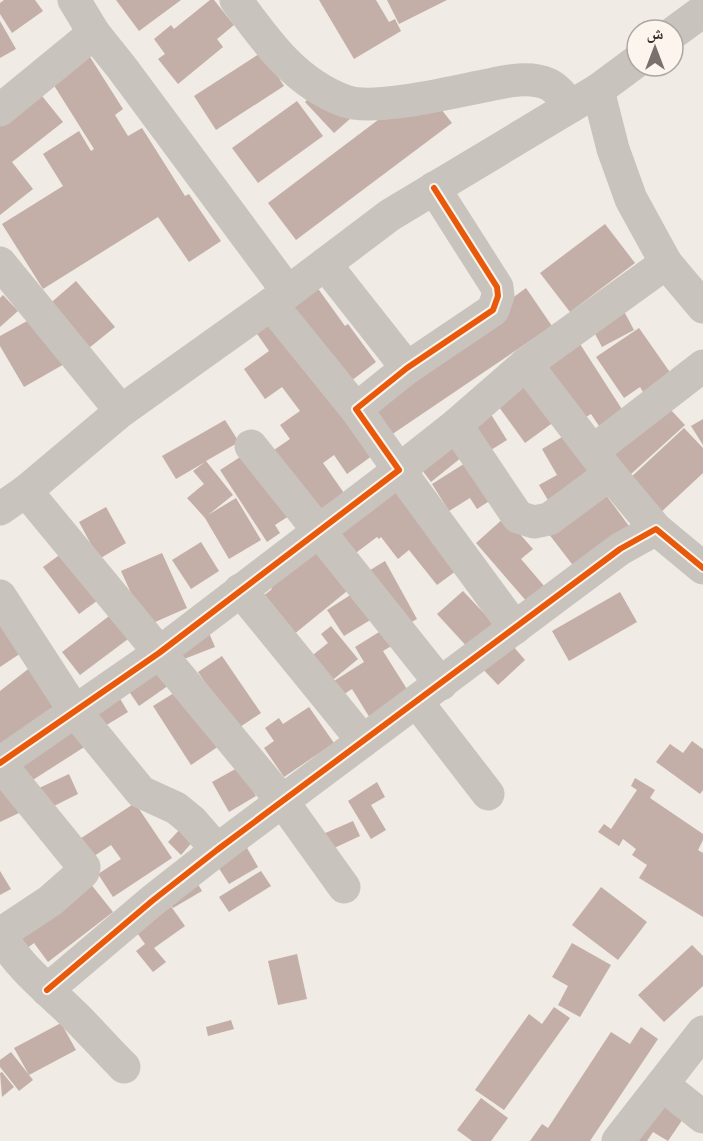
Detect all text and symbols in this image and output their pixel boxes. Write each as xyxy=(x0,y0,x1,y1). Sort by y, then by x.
north arrow xyxy=(625,18,685,78)
text: ش xyxy=(647,24,664,43)

